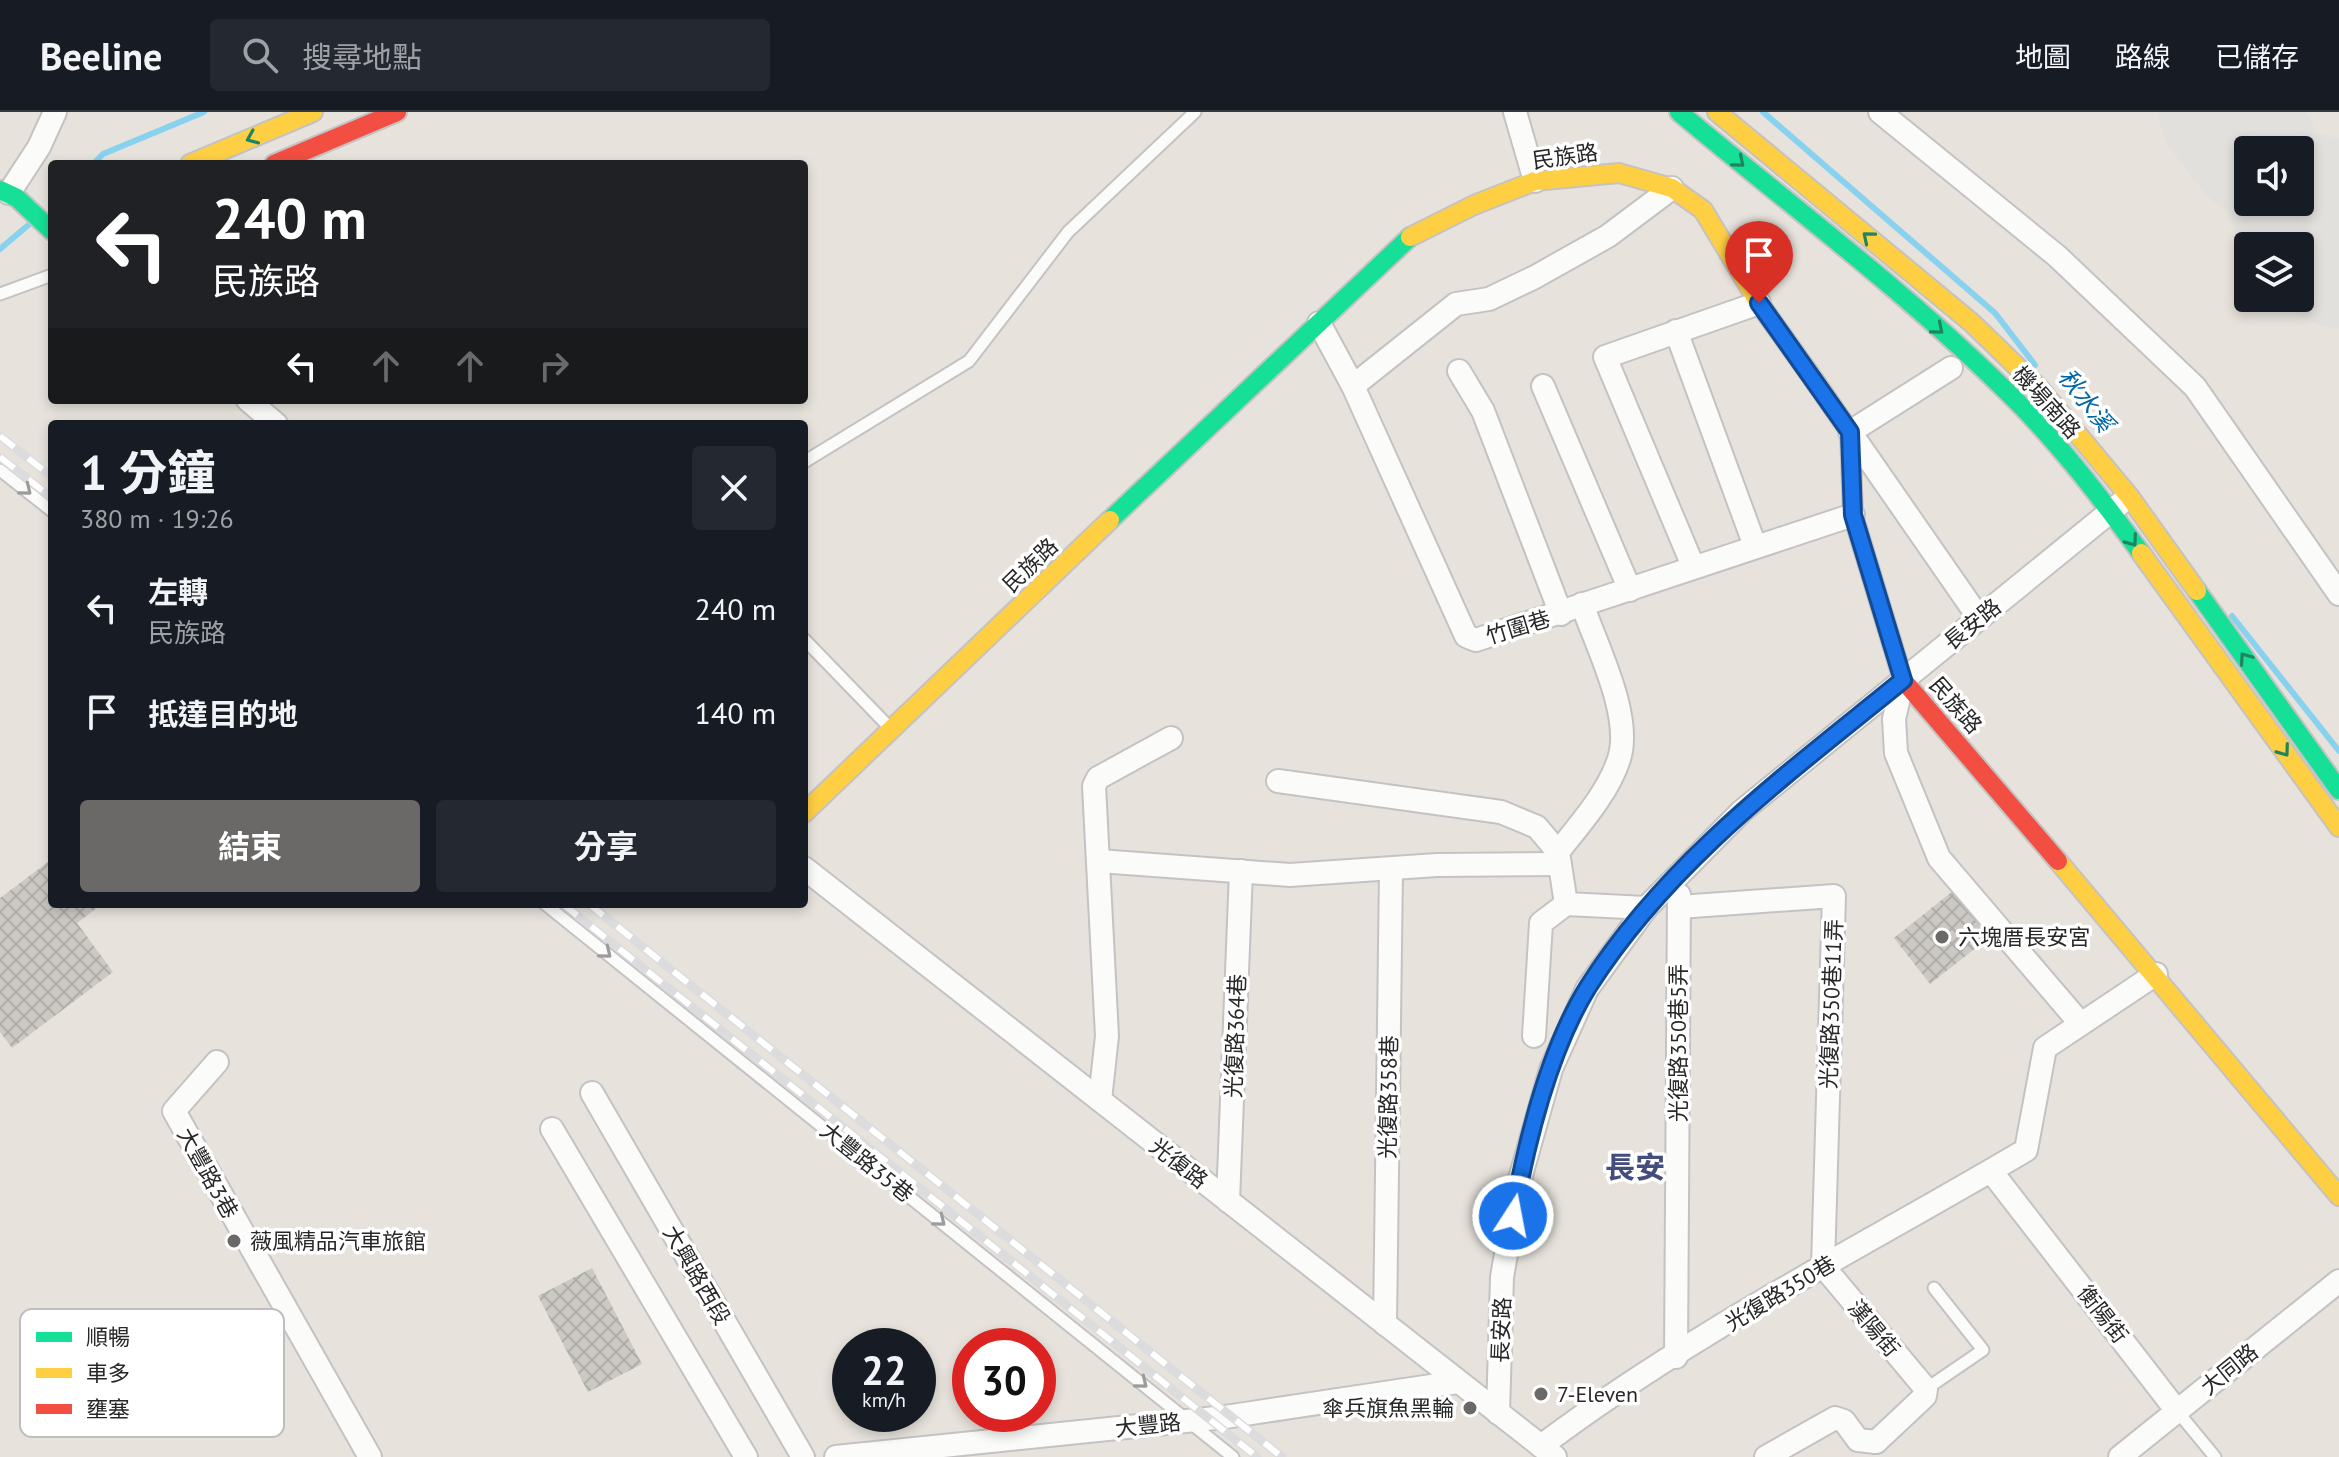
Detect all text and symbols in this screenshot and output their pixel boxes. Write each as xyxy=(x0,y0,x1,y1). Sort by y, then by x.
search box xyxy=(210,19,770,91)
text: Beeline xyxy=(40,31,162,80)
icon: search xyxy=(238,33,282,77)
text: 搜尋地點 xyxy=(302,37,422,76)
text: 地圖 xyxy=(2015,38,2071,75)
text: 路線 xyxy=(2115,38,2171,75)
text: 已儲存 xyxy=(2215,38,2299,75)
one-way arrow xyxy=(245,128,259,145)
map controls xyxy=(2234,136,2314,312)
button: sound xyxy=(2234,136,2314,216)
street label: 民族路 xyxy=(1530,138,1600,174)
one-way arrow xyxy=(1730,152,1744,167)
text: 240 m xyxy=(212,182,367,254)
icon: left xyxy=(80,192,184,296)
pin xyxy=(1725,221,1793,303)
one-way arrow xyxy=(1863,232,1877,247)
button: layers xyxy=(2234,232,2314,312)
icon: arrive xyxy=(1737,233,1781,277)
text: 民族路 xyxy=(212,257,320,304)
one-way arrow xyxy=(1929,319,1944,334)
icon: left xyxy=(280,344,324,388)
icon: ahead xyxy=(364,344,408,388)
icon: ahead xyxy=(448,344,492,388)
icon: right xyxy=(532,344,576,388)
street label: 機場南路 xyxy=(2007,360,2087,444)
water label: 秋水溪 xyxy=(2052,362,2122,440)
text: 1 分鐘 xyxy=(80,441,215,503)
button: close xyxy=(692,446,776,530)
one-way arrow xyxy=(17,481,32,495)
text: 380 m · 19:26 xyxy=(80,502,234,535)
street label: 民族路 xyxy=(997,532,1063,598)
one-way arrow xyxy=(2122,532,2137,547)
text: 左轉 xyxy=(148,572,208,611)
icon: left xyxy=(80,586,124,630)
text: 240 m xyxy=(695,589,776,628)
street label: 長安路 xyxy=(1938,592,2006,656)
street label: 竹圍巷 xyxy=(1482,604,1554,650)
text: 民族路 xyxy=(148,616,226,649)
one-way arrow xyxy=(2240,652,2255,667)
street label: 民族路 xyxy=(1924,671,1988,739)
icon: arrive xyxy=(80,690,124,734)
text: 140 m xyxy=(695,693,776,732)
text: 抵達目的地 xyxy=(148,694,298,733)
one-way arrow xyxy=(2275,743,2289,757)
button: 結束 xyxy=(80,800,420,892)
button: 分享 xyxy=(436,800,776,892)
street label: 光復路350巷11弄 xyxy=(1814,919,1848,1089)
place label: 六塊厝長安宮 xyxy=(1958,923,2090,951)
marker: 六塊厝長安宮 xyxy=(1933,928,1951,946)
one-way arrow xyxy=(597,943,612,957)
street label: 光復路350巷5弄 xyxy=(1664,964,1692,1122)
street label: 光復路364巷 xyxy=(1219,974,1251,1098)
street label: 光復路358巷 xyxy=(1373,1035,1403,1159)
street label: 大豐路35巷 xyxy=(815,1116,919,1208)
street label: 大豐路3巷 xyxy=(172,1122,244,1224)
street label: 光復路 xyxy=(1144,1132,1214,1194)
district label: 長安 xyxy=(1605,1147,1665,1186)
position arrow xyxy=(1471,1174,1555,1258)
one-way arrow xyxy=(931,1211,946,1225)
street label: 大興路西段 xyxy=(657,1220,737,1330)
place label: 薇風精品汽車旅館 xyxy=(250,1227,426,1255)
marker: 薇風精品汽車旅館 xyxy=(225,1232,243,1250)
street label: 光復路350巷 xyxy=(1720,1249,1840,1337)
street label: 衡陽街 xyxy=(2072,1279,2134,1349)
street label: 漢陽街 xyxy=(1842,1294,1906,1362)
street label: 長安路 xyxy=(1486,1297,1516,1363)
legend xyxy=(20,1309,284,1437)
text: 順暢 xyxy=(86,1323,130,1351)
speed limit sign: 30 xyxy=(952,1328,1056,1432)
street label: 大同路 xyxy=(2195,1337,2263,1401)
text: 22 xyxy=(861,1344,907,1396)
text: 車多 xyxy=(86,1359,130,1387)
one-way arrow xyxy=(1133,1374,1148,1388)
place label: 7-Eleven xyxy=(1557,1380,1638,1408)
marker: 7-Eleven xyxy=(1532,1385,1550,1403)
text: km/h xyxy=(862,1387,906,1413)
place label: 傘兵旗魚黑輪 xyxy=(1322,1394,1454,1422)
text: 壅塞 xyxy=(86,1395,130,1423)
marker: 傘兵旗魚黑輪 xyxy=(1461,1399,1479,1417)
street label: 大豐路 xyxy=(1114,1408,1182,1442)

